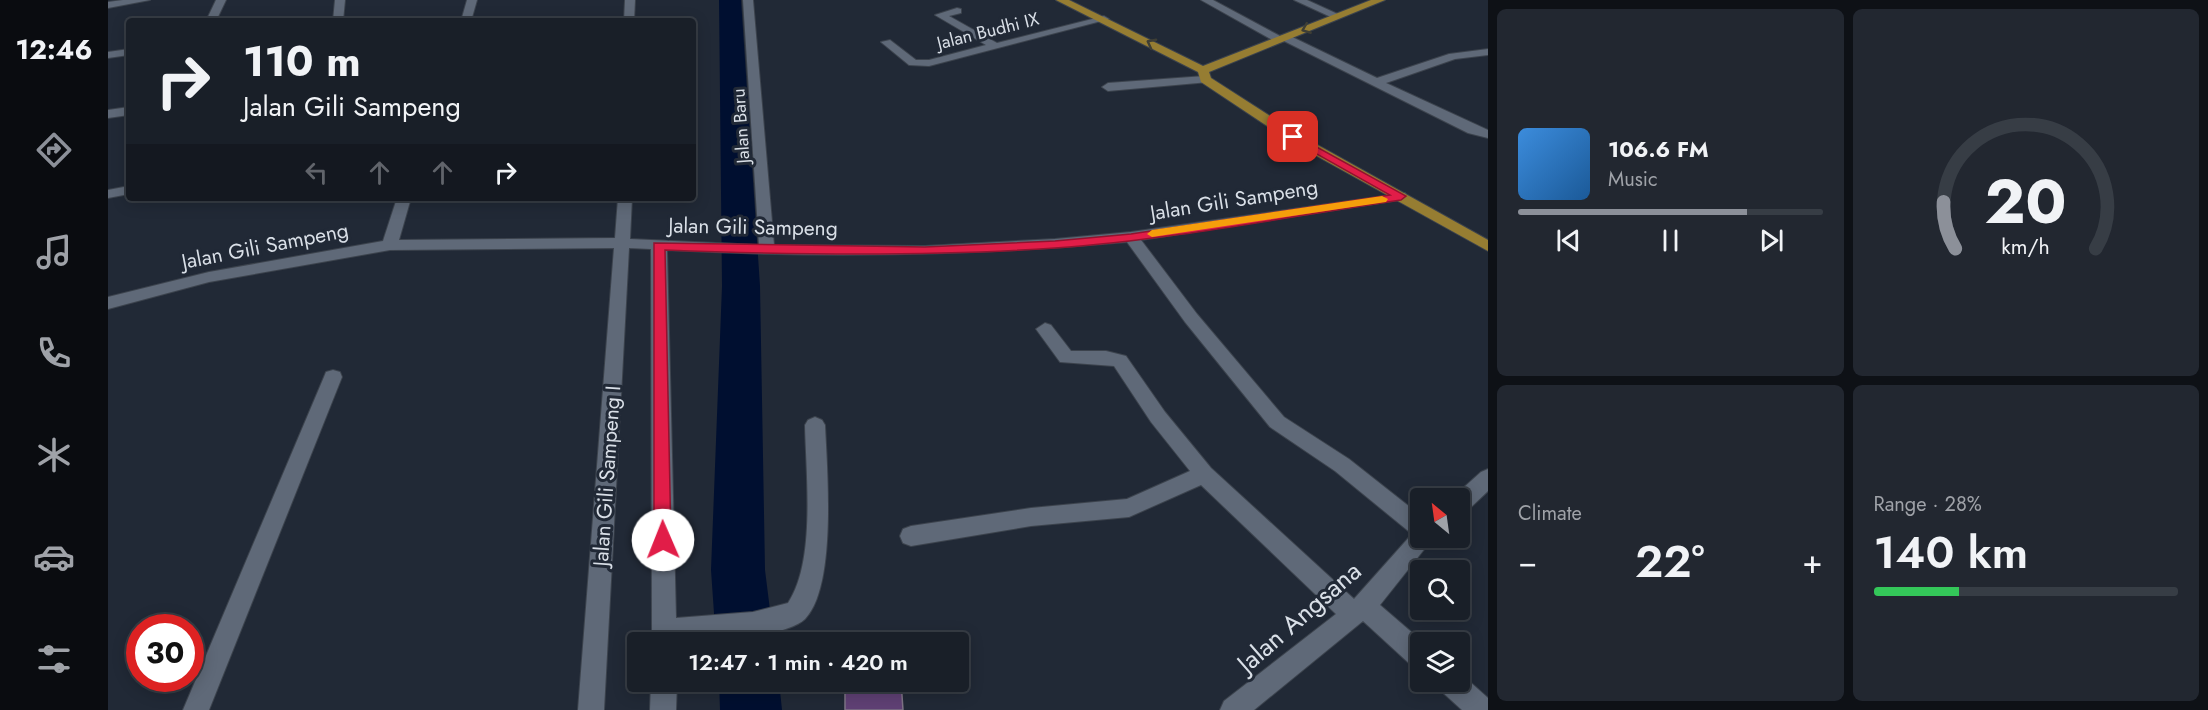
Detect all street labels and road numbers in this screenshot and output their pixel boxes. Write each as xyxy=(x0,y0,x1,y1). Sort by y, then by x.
street label: Jalan Budhi IX xyxy=(932,6,1042,57)
street label: Jalan Baru xyxy=(725,88,757,166)
street label: Jalan Gili Sampeng xyxy=(1145,172,1320,229)
street label: Jalan Gili Sampeng xyxy=(665,210,838,243)
street label: Jalan Gili Sampeng xyxy=(176,215,351,277)
street label: Jalan Gili Sampeng I xyxy=(586,385,628,570)
street label: Jalan Angsana xyxy=(1226,552,1369,684)

